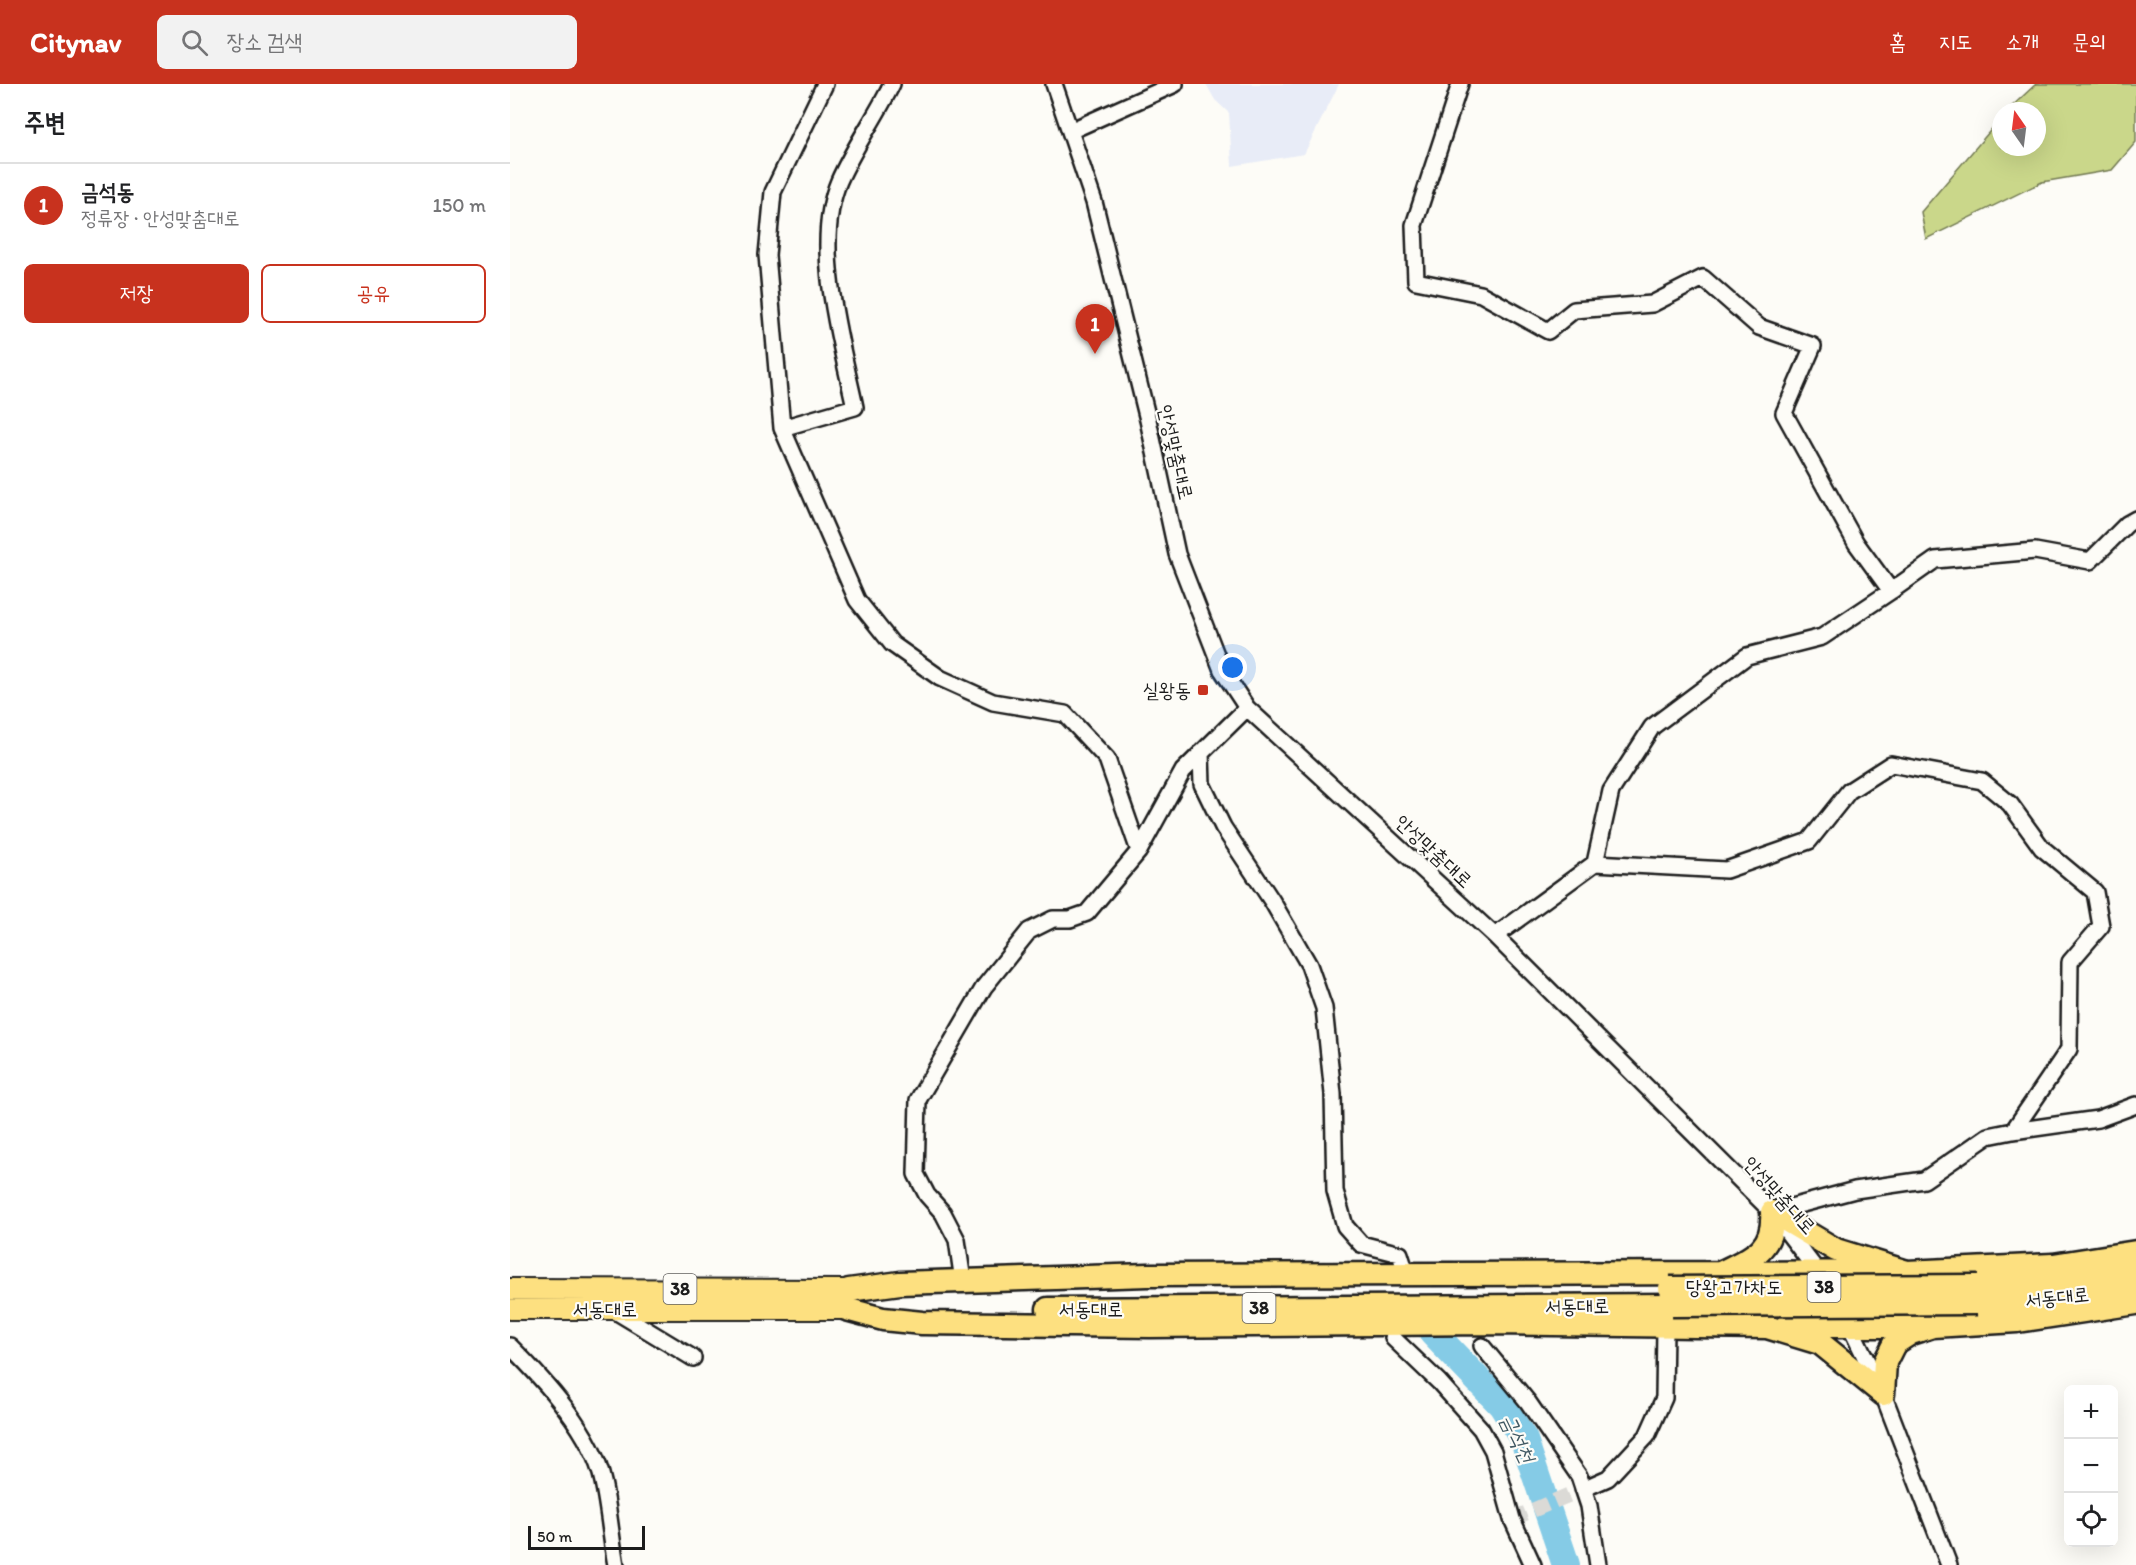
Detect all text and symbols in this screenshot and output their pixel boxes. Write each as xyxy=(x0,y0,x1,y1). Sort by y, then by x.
search box xyxy=(157,15,577,69)
text: Citynav xyxy=(30,25,121,59)
icon: search xyxy=(178,26,211,59)
text: 장소 검색 xyxy=(226,28,302,55)
text: 홈 xyxy=(1889,29,1906,54)
text: 지도 xyxy=(1939,29,1972,54)
text: 소개 xyxy=(2005,29,2039,54)
text: 문의 xyxy=(2072,29,2106,54)
north arrow xyxy=(1992,102,2046,156)
text: 주변 xyxy=(24,106,66,138)
text: 금석동 xyxy=(81,178,134,205)
text: 1 xyxy=(39,193,48,217)
text: 150 m xyxy=(433,193,486,217)
text: 정류장 · 안성맞춤대로 xyxy=(81,206,240,230)
button: 저장 xyxy=(24,264,249,323)
button: 공유 xyxy=(261,264,486,323)
pin: 1 xyxy=(1076,304,1114,354)
street label: 안성맞춤대로 xyxy=(1153,402,1199,502)
your location xyxy=(1218,653,1247,682)
place label: 실왕동 xyxy=(1143,678,1191,702)
marker: 실왕동 xyxy=(1196,683,1210,697)
street label: 안성맞춤대로 xyxy=(1391,809,1477,893)
street label: 안성맞춤대로 xyxy=(1739,1151,1821,1239)
road number: 38 xyxy=(1808,1272,1840,1302)
road number: 38 xyxy=(664,1274,696,1304)
street label: 당왕고가차도 xyxy=(1686,1275,1782,1299)
street label: 서동대로 xyxy=(2024,1282,2090,1312)
road number: 38 xyxy=(1242,1293,1276,1323)
street label: 서동대로 xyxy=(1545,1293,1609,1319)
street label: 서동대로 xyxy=(573,1297,637,1321)
street label: 서동대로 xyxy=(1059,1297,1123,1321)
map controls xyxy=(2064,1385,2118,1547)
button: + xyxy=(2064,1385,2118,1439)
water label: 금석천 xyxy=(1496,1410,1541,1468)
button: − xyxy=(2064,1439,2118,1493)
button: locate xyxy=(2064,1493,2118,1547)
scale bar xyxy=(528,1523,645,1550)
text: 50 m xyxy=(537,1527,572,1546)

